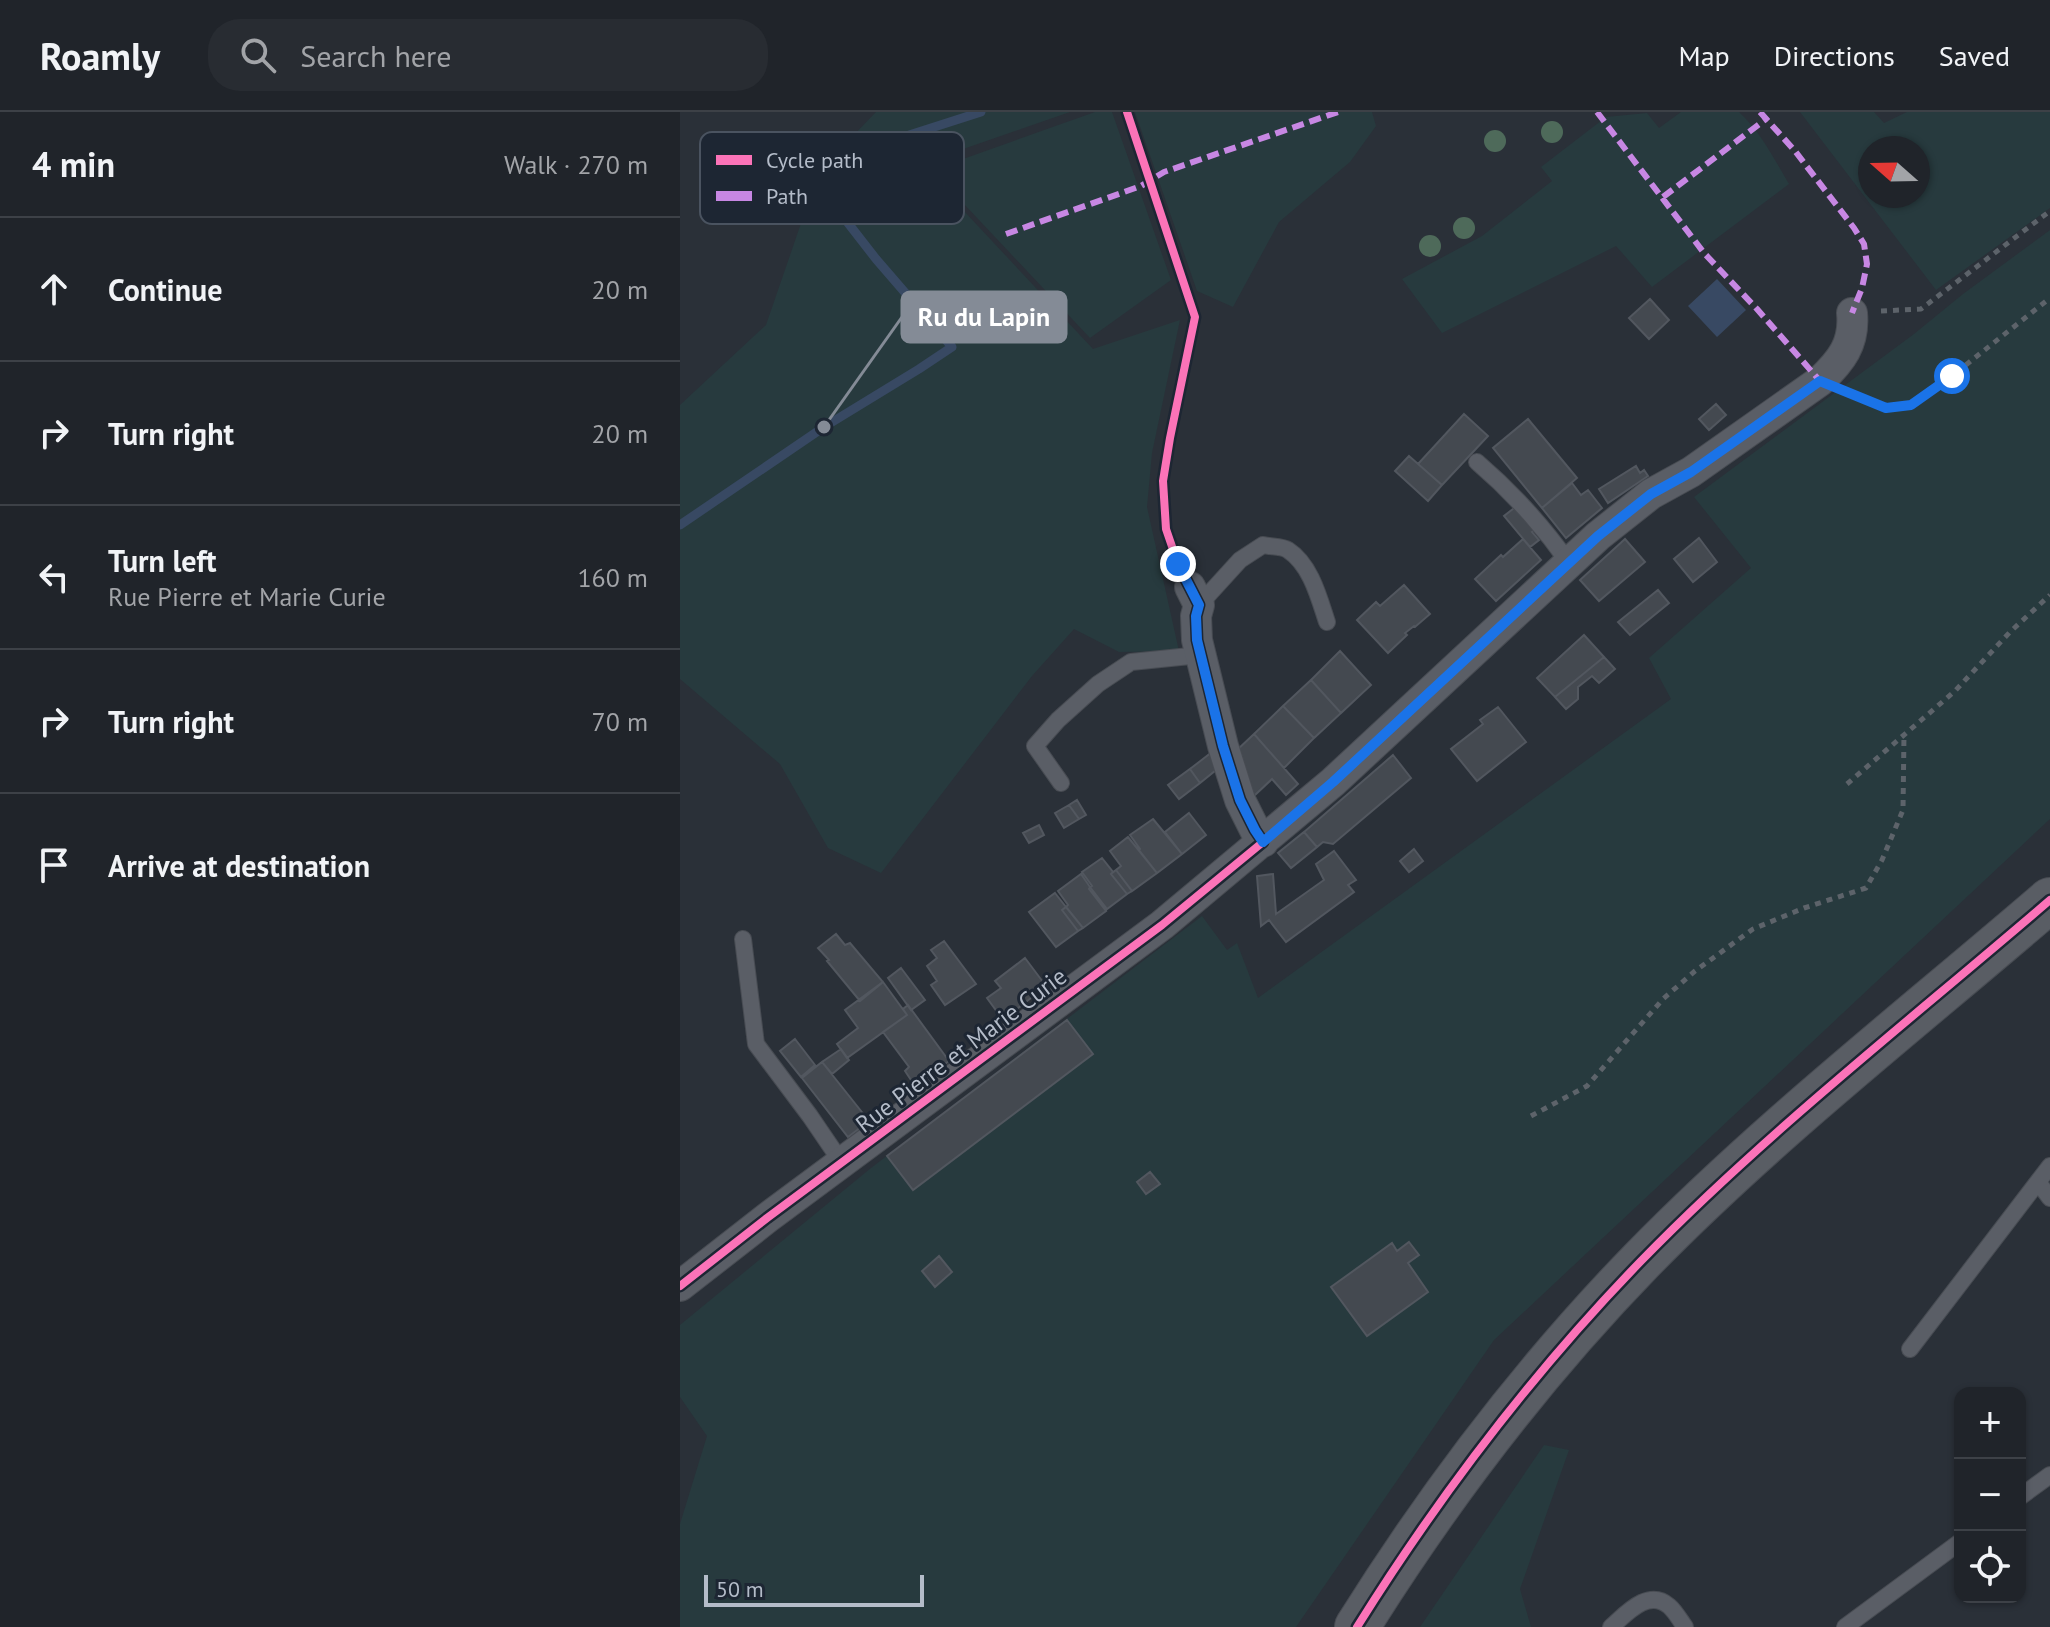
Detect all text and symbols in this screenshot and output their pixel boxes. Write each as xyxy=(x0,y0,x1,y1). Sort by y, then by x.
search box xyxy=(208,19,768,91)
text: Roamly xyxy=(40,31,160,80)
icon: search xyxy=(236,33,280,77)
text: Search here xyxy=(300,36,452,75)
text: Map xyxy=(1679,37,1730,74)
text: Directions xyxy=(1774,37,1895,74)
text: Saved xyxy=(1939,37,2010,74)
legend xyxy=(700,132,964,224)
north arrow xyxy=(1858,136,1930,208)
text: 4 min xyxy=(32,142,115,186)
text: Cycle path xyxy=(766,146,863,174)
text: Walk · 270 m xyxy=(504,148,648,181)
text: Path xyxy=(766,182,808,210)
icon: ahead xyxy=(32,267,76,311)
text: Continue xyxy=(108,270,222,309)
text: 20 m xyxy=(592,273,648,306)
callout: Ru du Lapin xyxy=(902,292,1066,342)
text: Ru du Lapin xyxy=(918,300,1050,333)
route start xyxy=(1934,358,1970,394)
icon: right xyxy=(32,411,76,455)
text: Turn right xyxy=(108,414,234,453)
text: 20 m xyxy=(592,417,648,450)
text: Turn left xyxy=(108,541,216,580)
route end xyxy=(1160,546,1196,582)
icon: left xyxy=(32,555,76,599)
text: 160 m xyxy=(577,561,648,594)
text: Rue Pierre et Marie Curie xyxy=(108,580,386,613)
icon: right xyxy=(32,699,76,743)
text: Turn right xyxy=(108,702,234,741)
text: 70 m xyxy=(592,705,648,738)
icon: arrive xyxy=(32,843,76,887)
text: Arrive at destination xyxy=(108,846,370,885)
street label: Rue Pierre et Marie Curie xyxy=(849,960,1073,1140)
map controls xyxy=(1954,1387,2026,1603)
button: + xyxy=(1954,1387,2026,1459)
button: − xyxy=(1954,1459,2026,1531)
button: locate xyxy=(1954,1531,2026,1603)
scale bar xyxy=(704,1571,924,1607)
text: 50 m xyxy=(716,1575,764,1603)

